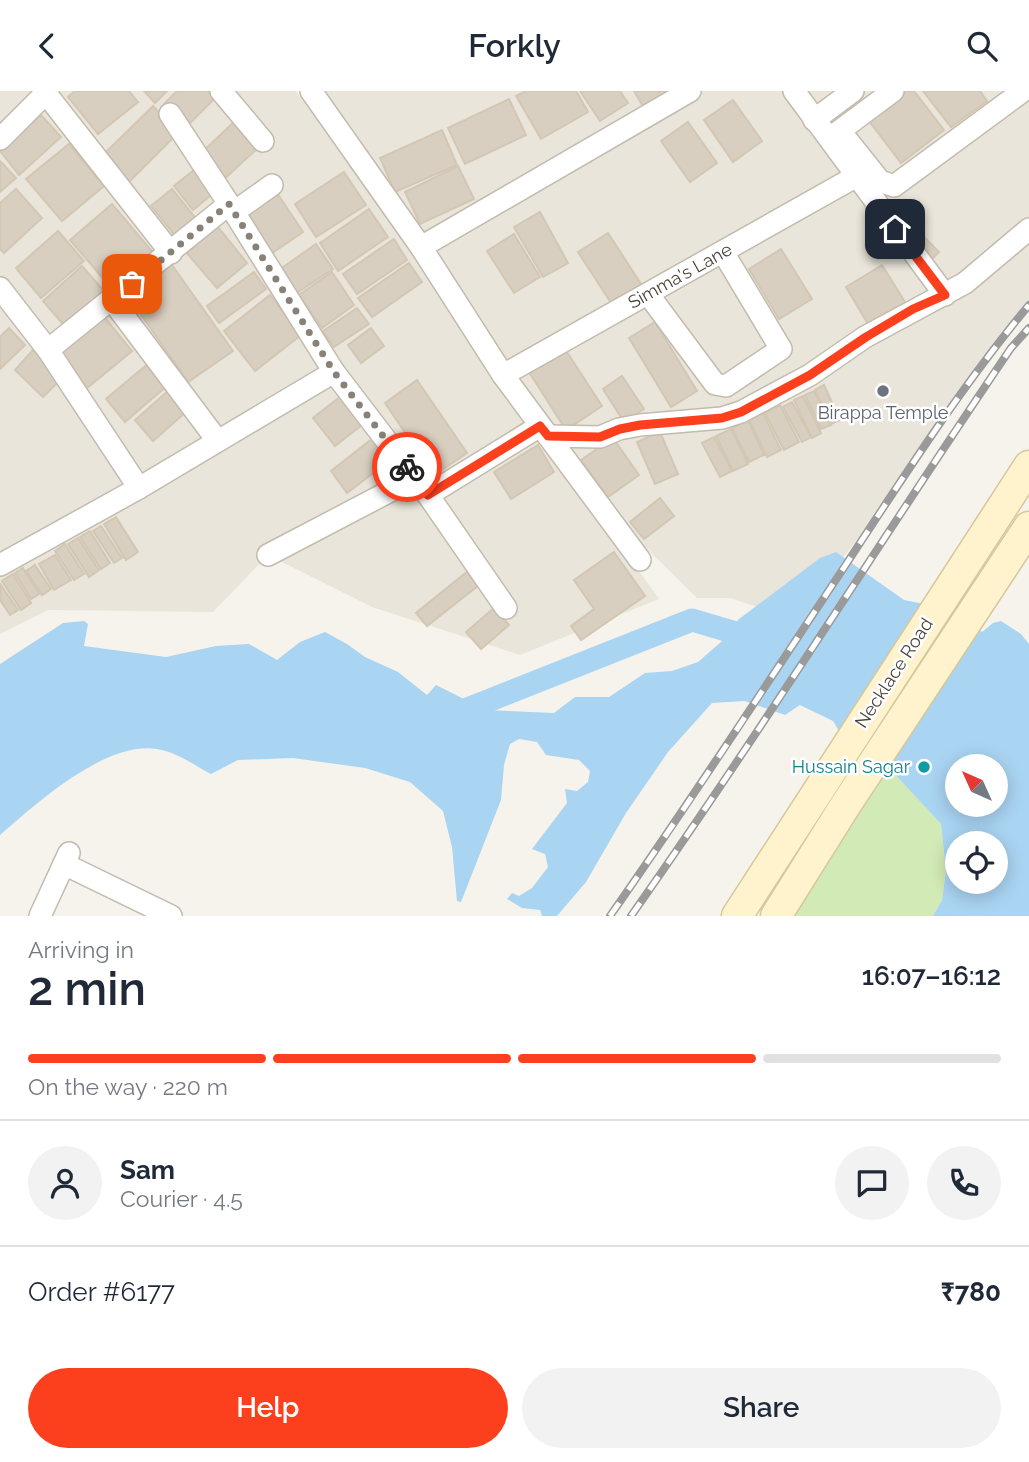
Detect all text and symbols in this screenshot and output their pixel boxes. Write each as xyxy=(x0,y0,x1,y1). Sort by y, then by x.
icon: back xyxy=(28,27,66,65)
text: Forkly xyxy=(468,27,561,64)
icon: search xyxy=(963,27,1001,65)
pin xyxy=(865,199,925,259)
icon: home xyxy=(876,210,914,248)
street label: Simma's Lane xyxy=(624,238,736,313)
pin xyxy=(102,254,162,314)
icon: bag xyxy=(113,265,151,303)
marker: Birappa Temple xyxy=(875,383,891,399)
place label: Birappa Temple xyxy=(818,402,949,423)
courier xyxy=(372,432,442,502)
icon: bike xyxy=(388,448,426,486)
street label: Necklace Road xyxy=(850,614,937,732)
north arrow xyxy=(945,754,1008,817)
map controls xyxy=(945,754,1008,894)
place label: Hussain Sagar xyxy=(792,756,911,777)
marker: Hussain Sagar xyxy=(916,759,932,775)
button: locate xyxy=(945,831,1008,894)
text: Arriving in xyxy=(28,936,134,963)
text: 16:07–16:12 xyxy=(862,961,1001,991)
text: 2 min xyxy=(28,962,146,1016)
text: On the way · 220 m xyxy=(28,1073,228,1100)
button: person xyxy=(28,1146,102,1220)
button: chat xyxy=(835,1146,909,1220)
button: phone xyxy=(927,1146,1001,1220)
text: Sam xyxy=(120,1155,175,1185)
text: Courier · 4.5 xyxy=(120,1185,243,1212)
text: Order #6177 xyxy=(28,1277,175,1307)
text: ₹780 xyxy=(941,1277,1001,1307)
button: Help xyxy=(28,1368,508,1448)
button: Share xyxy=(522,1368,1001,1448)

